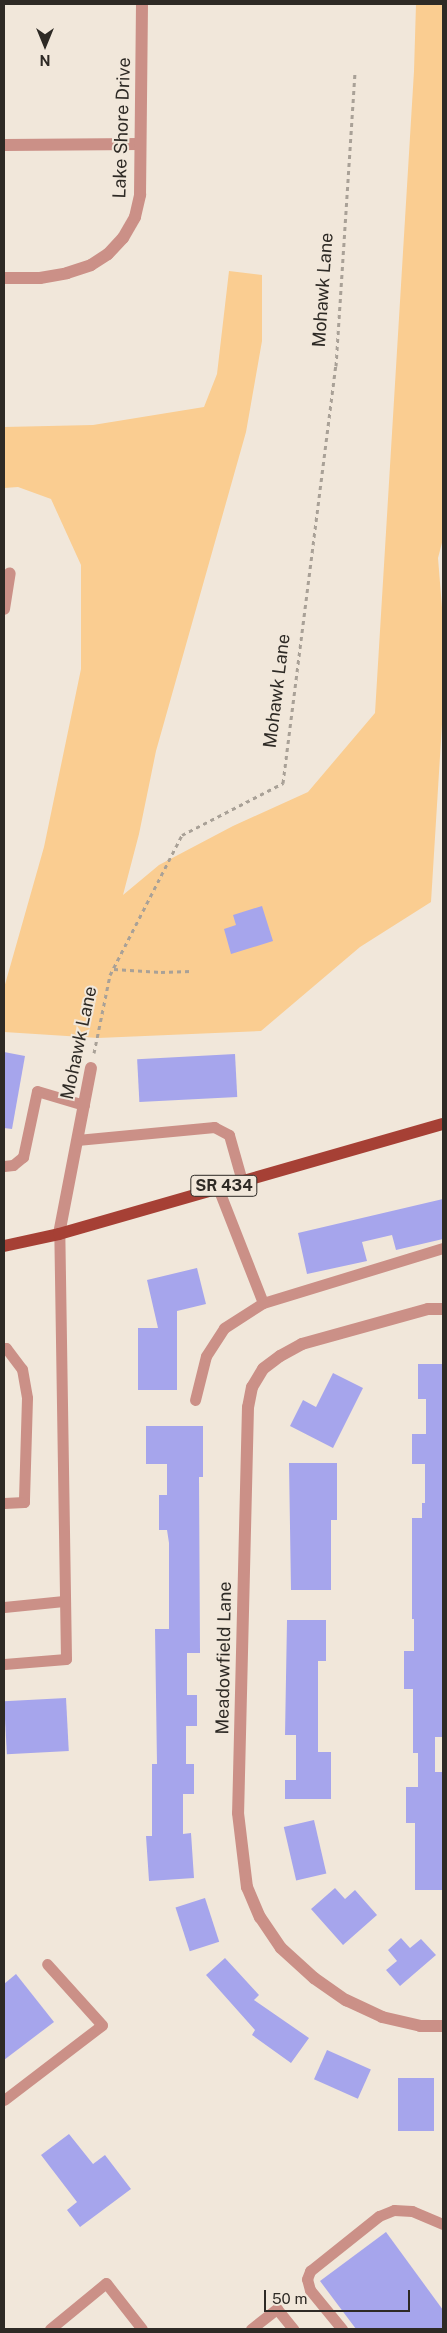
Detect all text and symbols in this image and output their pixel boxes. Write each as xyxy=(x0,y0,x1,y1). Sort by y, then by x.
north arrow xyxy=(20,20,70,70)
text: N xyxy=(40,52,50,68)
street label: Lake Shore Drive xyxy=(109,57,135,199)
street label: Mohawk Lane xyxy=(308,232,338,348)
street label: Mohawk Lane xyxy=(259,633,295,749)
street label: Mohawk Lane xyxy=(56,984,102,1102)
road number: SR 434 xyxy=(190,1172,258,1200)
street label: Meadowfield Lane xyxy=(212,1581,236,1735)
scale bar xyxy=(267,2280,413,2312)
text: 50 m xyxy=(272,2290,307,2307)

